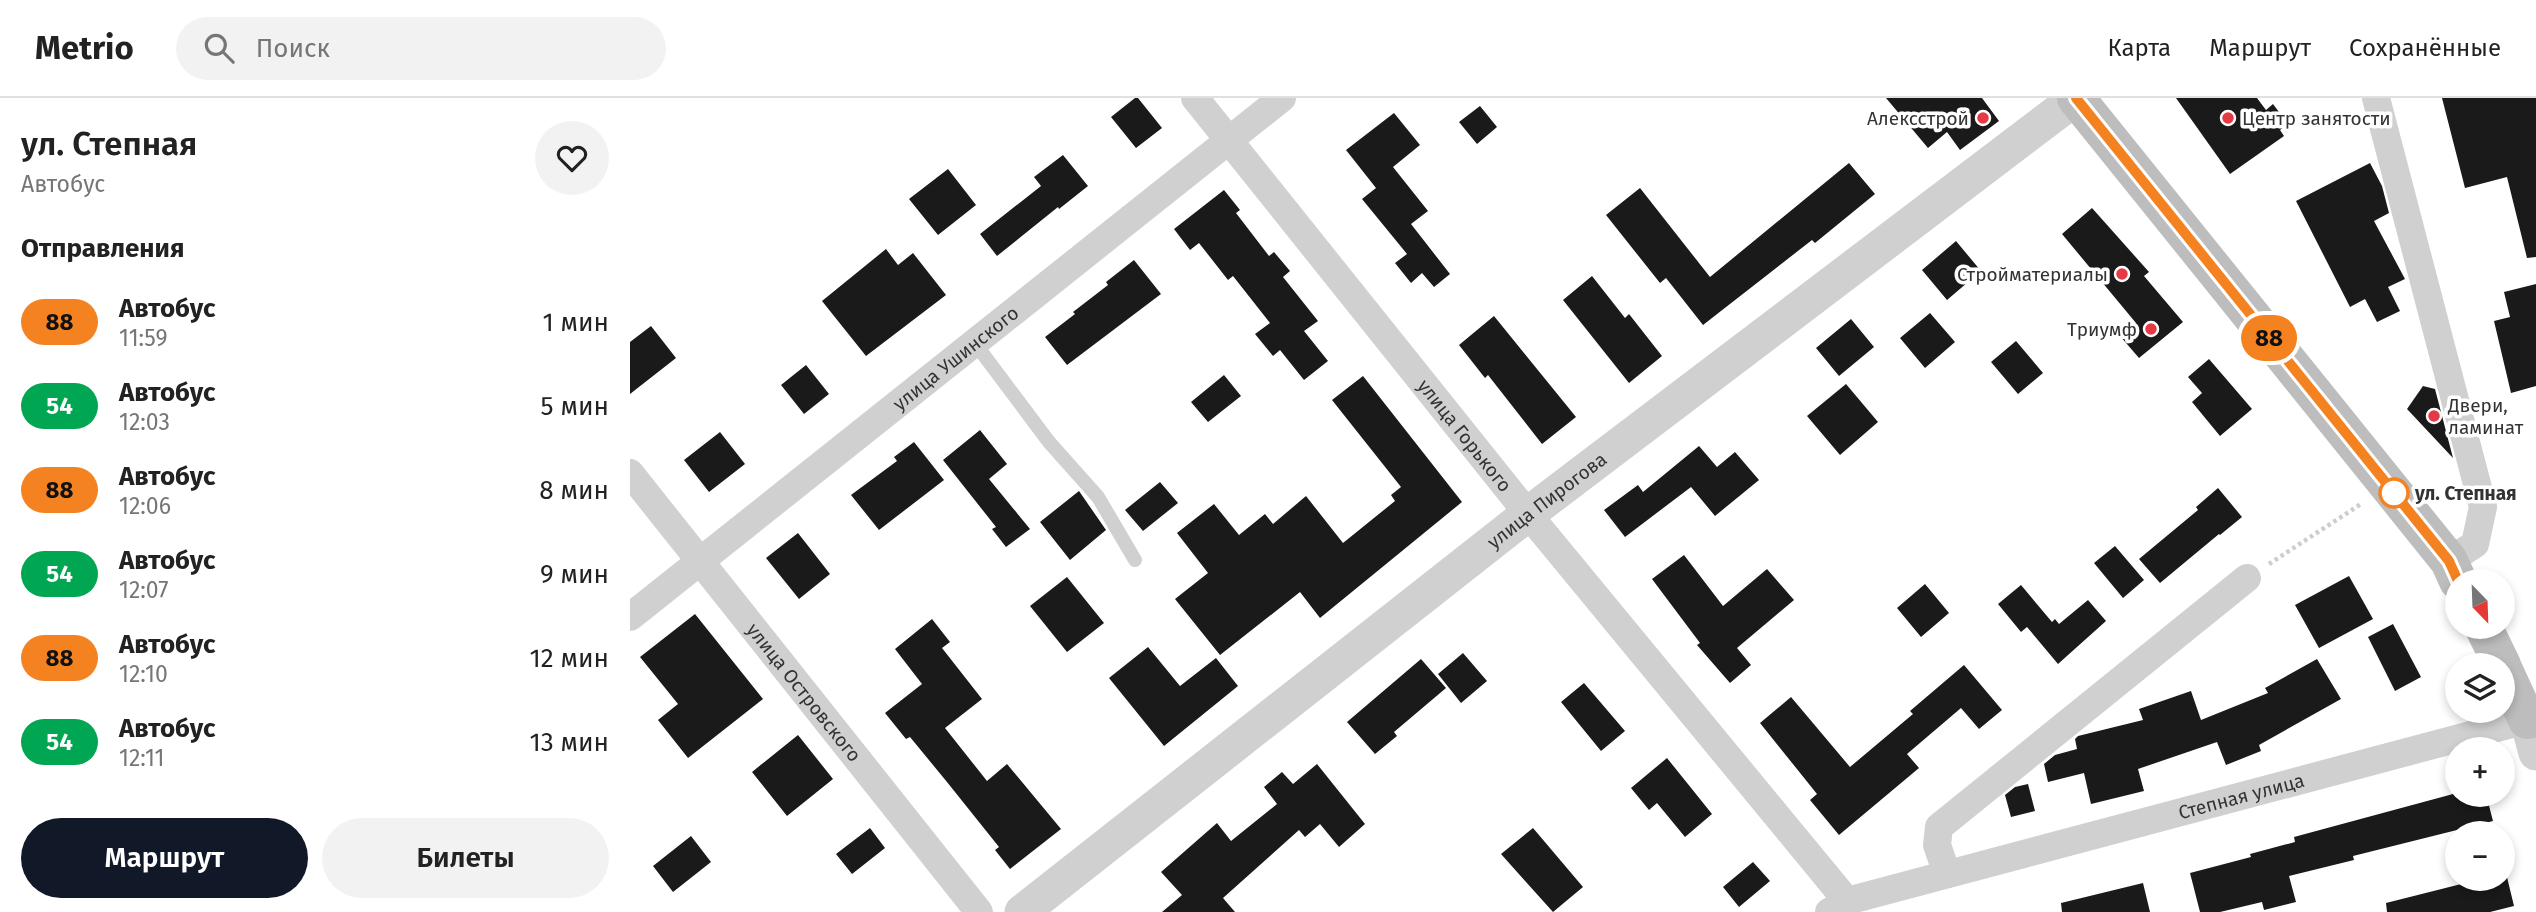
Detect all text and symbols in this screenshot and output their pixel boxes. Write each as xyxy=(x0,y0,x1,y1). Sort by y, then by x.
search box xyxy=(176,17,666,80)
text: Metrio xyxy=(35,28,134,68)
icon: search xyxy=(200,29,238,67)
text: Поиск xyxy=(256,33,330,64)
text: Карта xyxy=(2108,34,2171,62)
text: Маршрут xyxy=(2209,34,2311,62)
text: Сохранённые xyxy=(2349,34,2501,62)
place label: Алексстрой xyxy=(1867,107,1969,130)
place label: Центр занятости xyxy=(2242,107,2391,130)
marker: Алексстрой xyxy=(1975,110,1991,126)
marker: Центр занятости xyxy=(2220,110,2236,126)
button: heart xyxy=(535,121,609,195)
text: ул. Степная xyxy=(21,124,197,164)
text: Автобус xyxy=(21,170,105,198)
text: Отправления xyxy=(21,233,184,264)
place label: Стройматериалы xyxy=(1957,263,2108,286)
marker: Стройматериалы xyxy=(2114,266,2130,282)
text: Автобус xyxy=(119,293,216,324)
street label: улица Ушинского xyxy=(888,301,1023,415)
text: 1 мин xyxy=(542,307,609,338)
text: 88 xyxy=(46,308,73,336)
line badge: 88 xyxy=(2238,315,2300,361)
place label: Триумф xyxy=(2067,318,2137,341)
marker: Триумф xyxy=(2143,321,2159,337)
text: 11:59 xyxy=(119,324,167,352)
text: 88 xyxy=(2255,324,2283,352)
street label: улица Горького xyxy=(1413,374,1517,496)
text: Автобус xyxy=(119,377,216,408)
text: 5 мин xyxy=(541,391,609,422)
text: 54 xyxy=(46,392,73,420)
place label: Двери, ламинат xyxy=(2447,394,2524,439)
text: 12:03 xyxy=(119,408,170,436)
marker: Двери, ламинат xyxy=(2426,408,2442,424)
street label: улица Пирогова xyxy=(1482,447,1611,553)
text: Автобус xyxy=(119,461,216,492)
text: 8 мин xyxy=(539,475,609,506)
text: 88 xyxy=(46,476,73,504)
marker: ул. Степная xyxy=(2379,478,2409,508)
place label: ул. Степная xyxy=(2414,482,2517,505)
text: 12:06 xyxy=(119,492,171,520)
text: Автобус xyxy=(119,545,216,576)
text: 9 мин xyxy=(540,559,609,590)
text: 54 xyxy=(46,560,73,588)
north arrow xyxy=(2445,569,2515,639)
map controls xyxy=(2445,569,2515,891)
text: 12:07 xyxy=(119,576,168,604)
street label: улица Островского xyxy=(742,618,866,766)
text: Автобус xyxy=(119,629,216,660)
text: 12 мин xyxy=(530,643,609,674)
text: 88 xyxy=(46,644,73,672)
button: layers xyxy=(2445,653,2515,723)
text: 12:10 xyxy=(119,660,168,688)
text: Автобус xyxy=(119,713,216,744)
text: 13 мин xyxy=(529,727,609,758)
text: 54 xyxy=(46,728,73,756)
button: + xyxy=(2445,737,2515,807)
text: 12:11 xyxy=(119,744,165,772)
street label: Степная улица xyxy=(2176,768,2307,824)
button: Маршрут xyxy=(21,818,308,898)
button: Билеты xyxy=(322,818,609,898)
button: − xyxy=(2445,821,2515,891)

